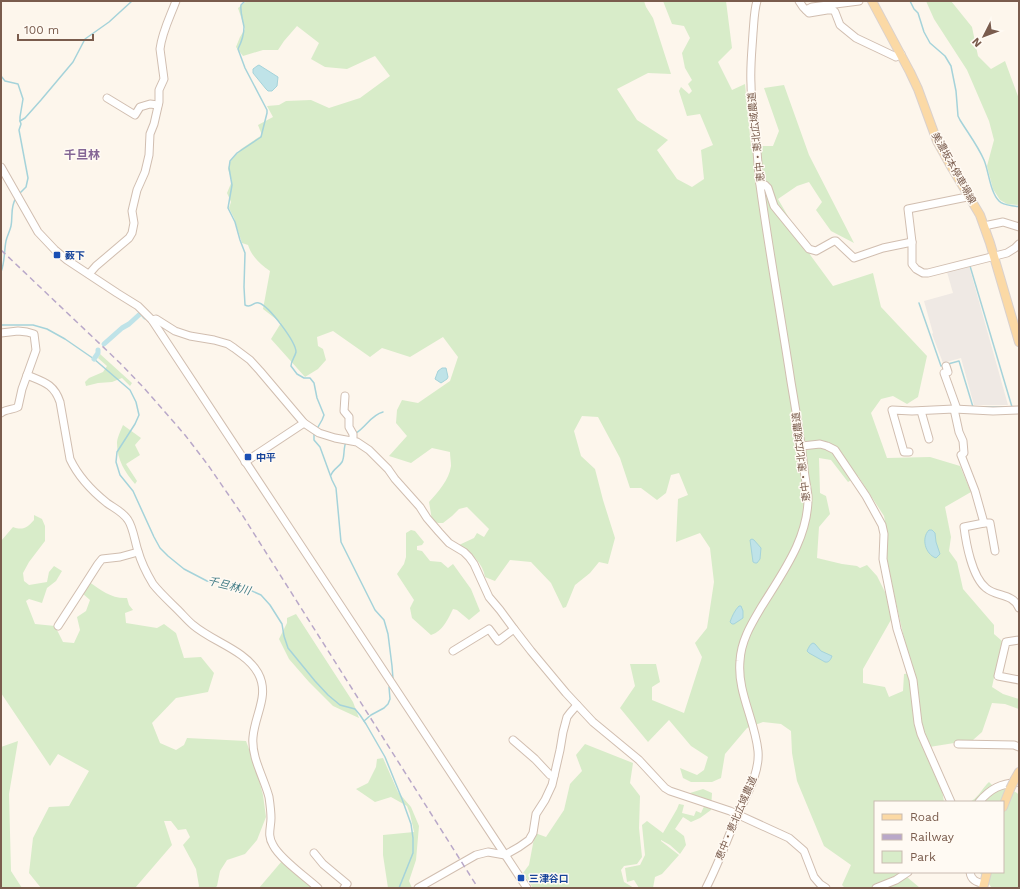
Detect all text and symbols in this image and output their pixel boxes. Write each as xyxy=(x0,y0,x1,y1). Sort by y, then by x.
scale bar xyxy=(18,16,93,42)
north arrow xyxy=(964,16,1004,56)
text: 100 m xyxy=(24,23,59,37)
text: N xyxy=(969,35,984,50)
street label: 恵中・恵北広域農道 xyxy=(746,92,766,182)
street label: 美濃坂本停車場線 xyxy=(930,130,978,206)
district label: 千旦林 xyxy=(64,148,100,162)
marker: 薮下 xyxy=(52,250,62,260)
place label: 薮下 xyxy=(65,250,85,261)
street label: 恵中・恵北広域農道 xyxy=(790,412,812,502)
marker: 中平 xyxy=(243,452,253,462)
place label: 中平 xyxy=(256,452,276,463)
water label: 千旦林川 xyxy=(206,574,253,598)
street label: 恵中・恵北広域農道 xyxy=(713,774,759,862)
legend xyxy=(874,801,1004,873)
text: Road xyxy=(910,810,939,824)
text: Railway xyxy=(910,830,955,844)
text: Park xyxy=(910,850,936,864)
marker: 三津谷口 xyxy=(516,873,526,883)
place label: 三津谷口 xyxy=(529,873,569,884)

